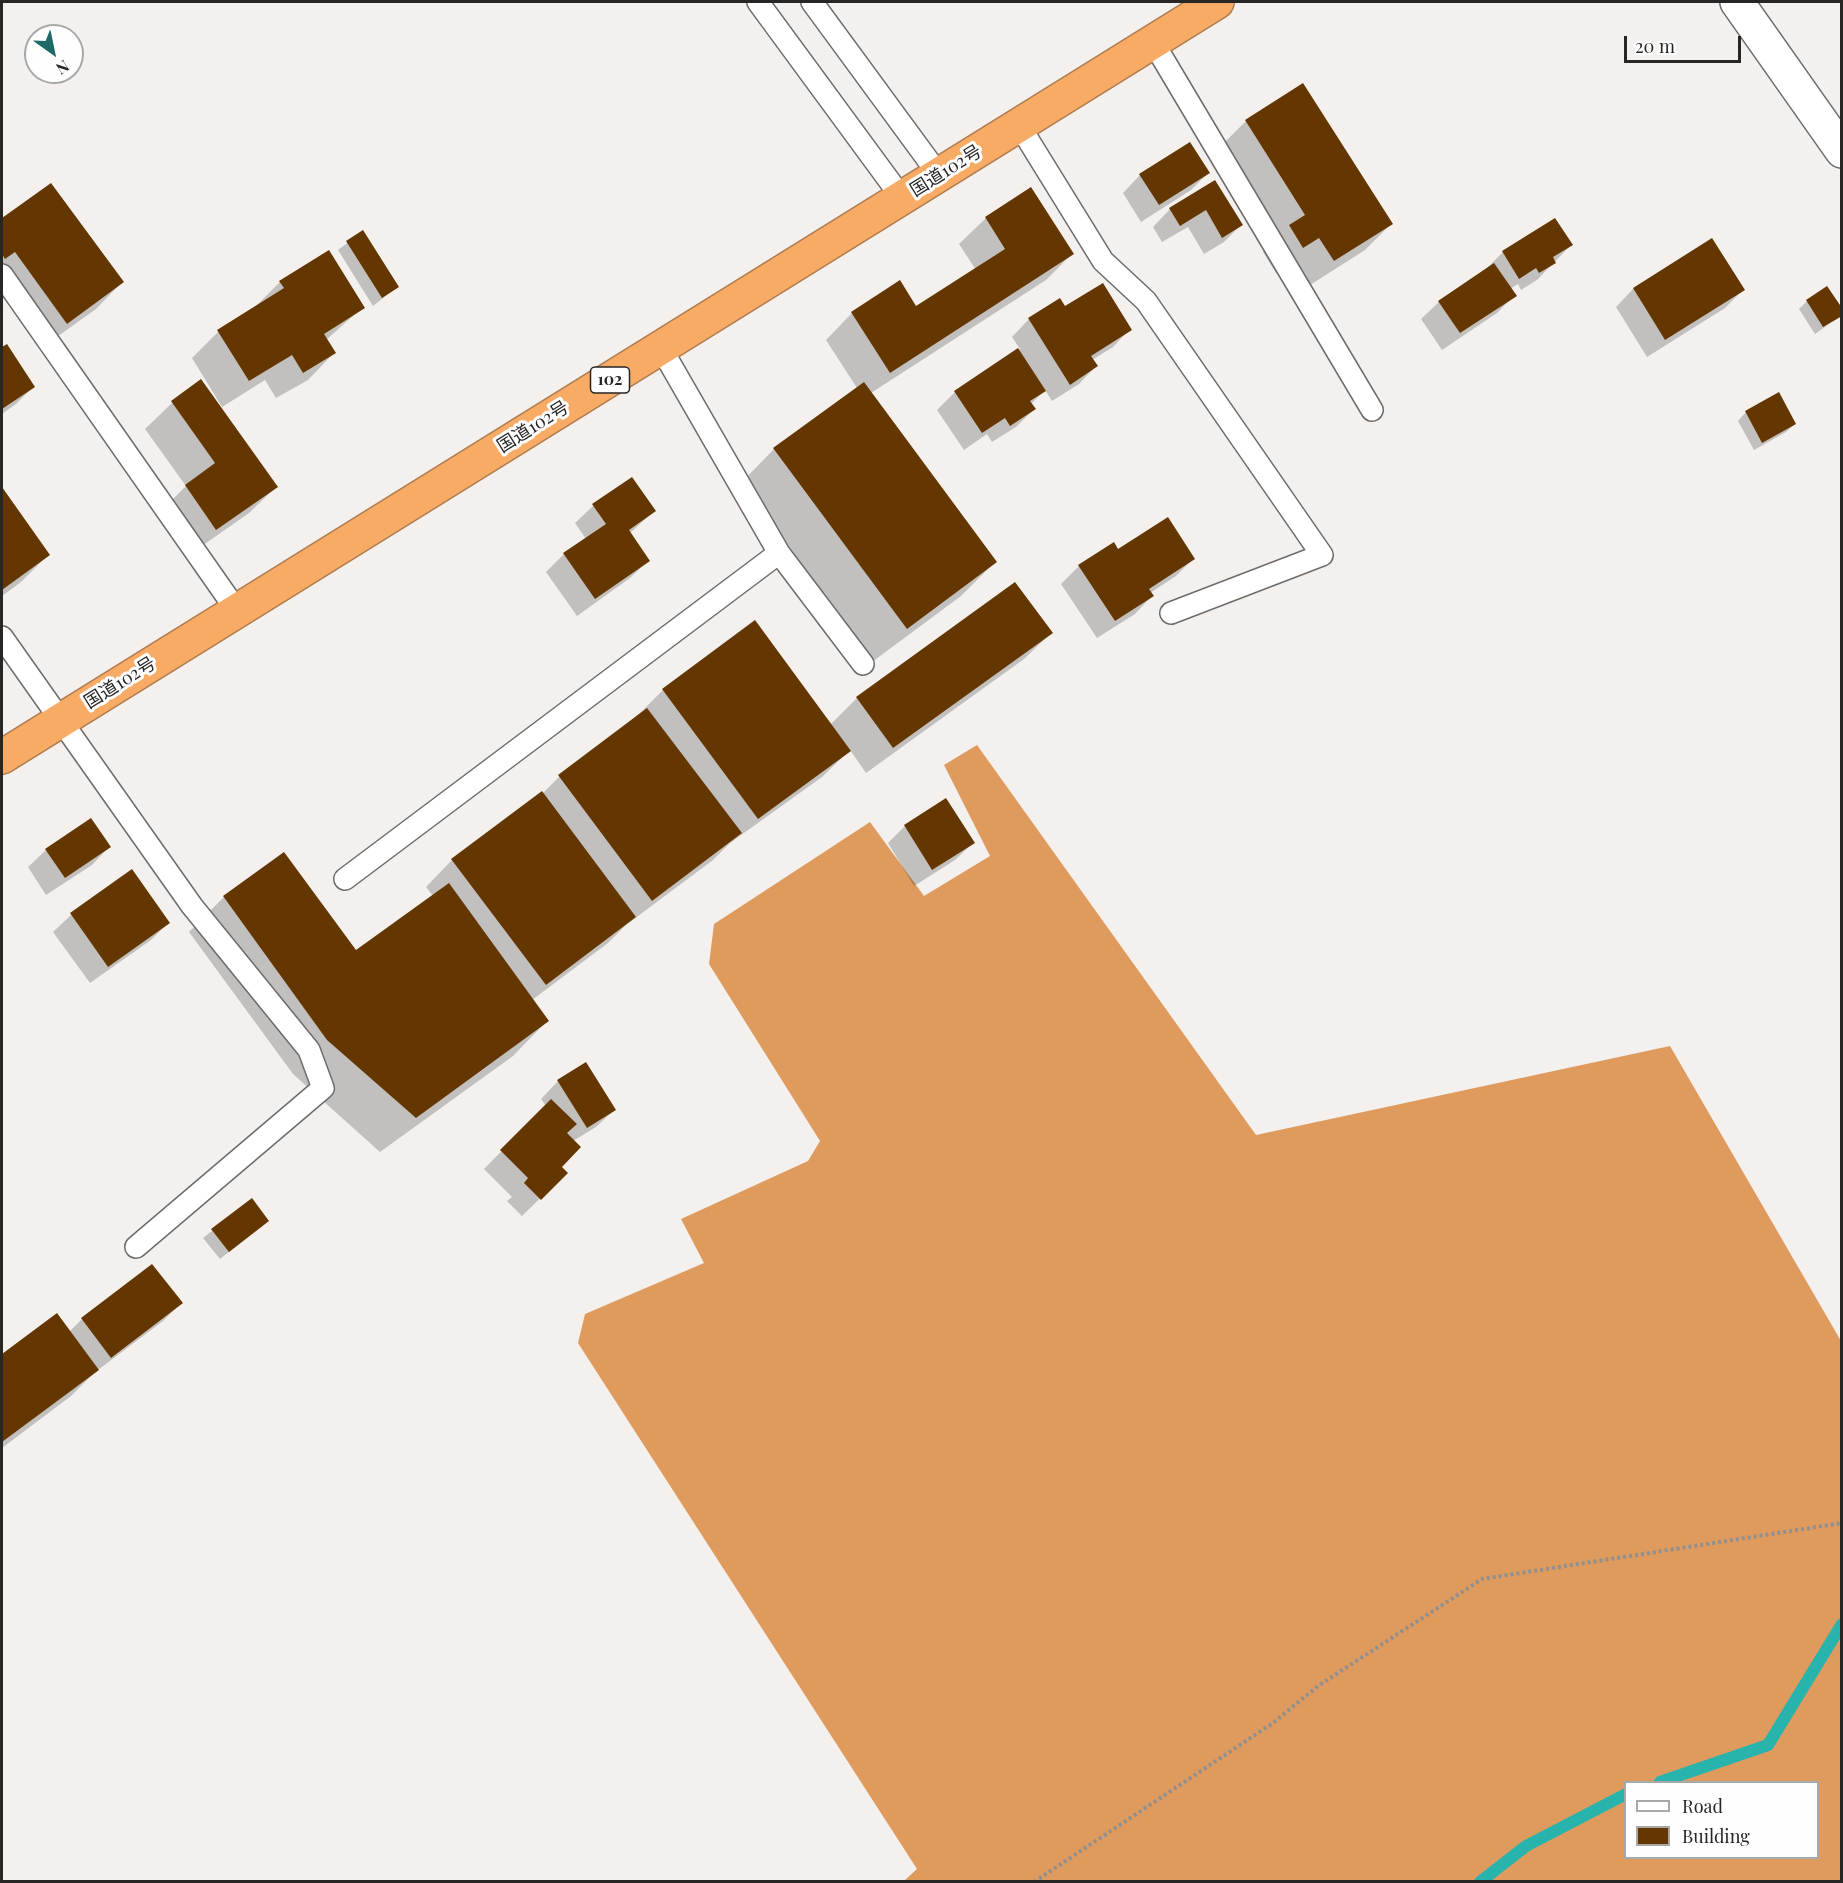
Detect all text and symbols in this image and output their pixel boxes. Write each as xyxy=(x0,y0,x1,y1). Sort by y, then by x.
north arrow xyxy=(24,24,84,84)
scale bar xyxy=(1627,24,1744,62)
text: 20 m xyxy=(1635,34,1675,58)
text: N xyxy=(52,56,74,80)
street label: 国道102号 xyxy=(906,141,986,201)
road number: 102 xyxy=(590,367,630,393)
street label: 国道102号 xyxy=(493,397,573,457)
street label: 国道102号 xyxy=(80,653,160,713)
legend xyxy=(1624,1781,1819,1859)
text: Road xyxy=(1682,1794,1723,1818)
text: Building xyxy=(1682,1824,1750,1848)

